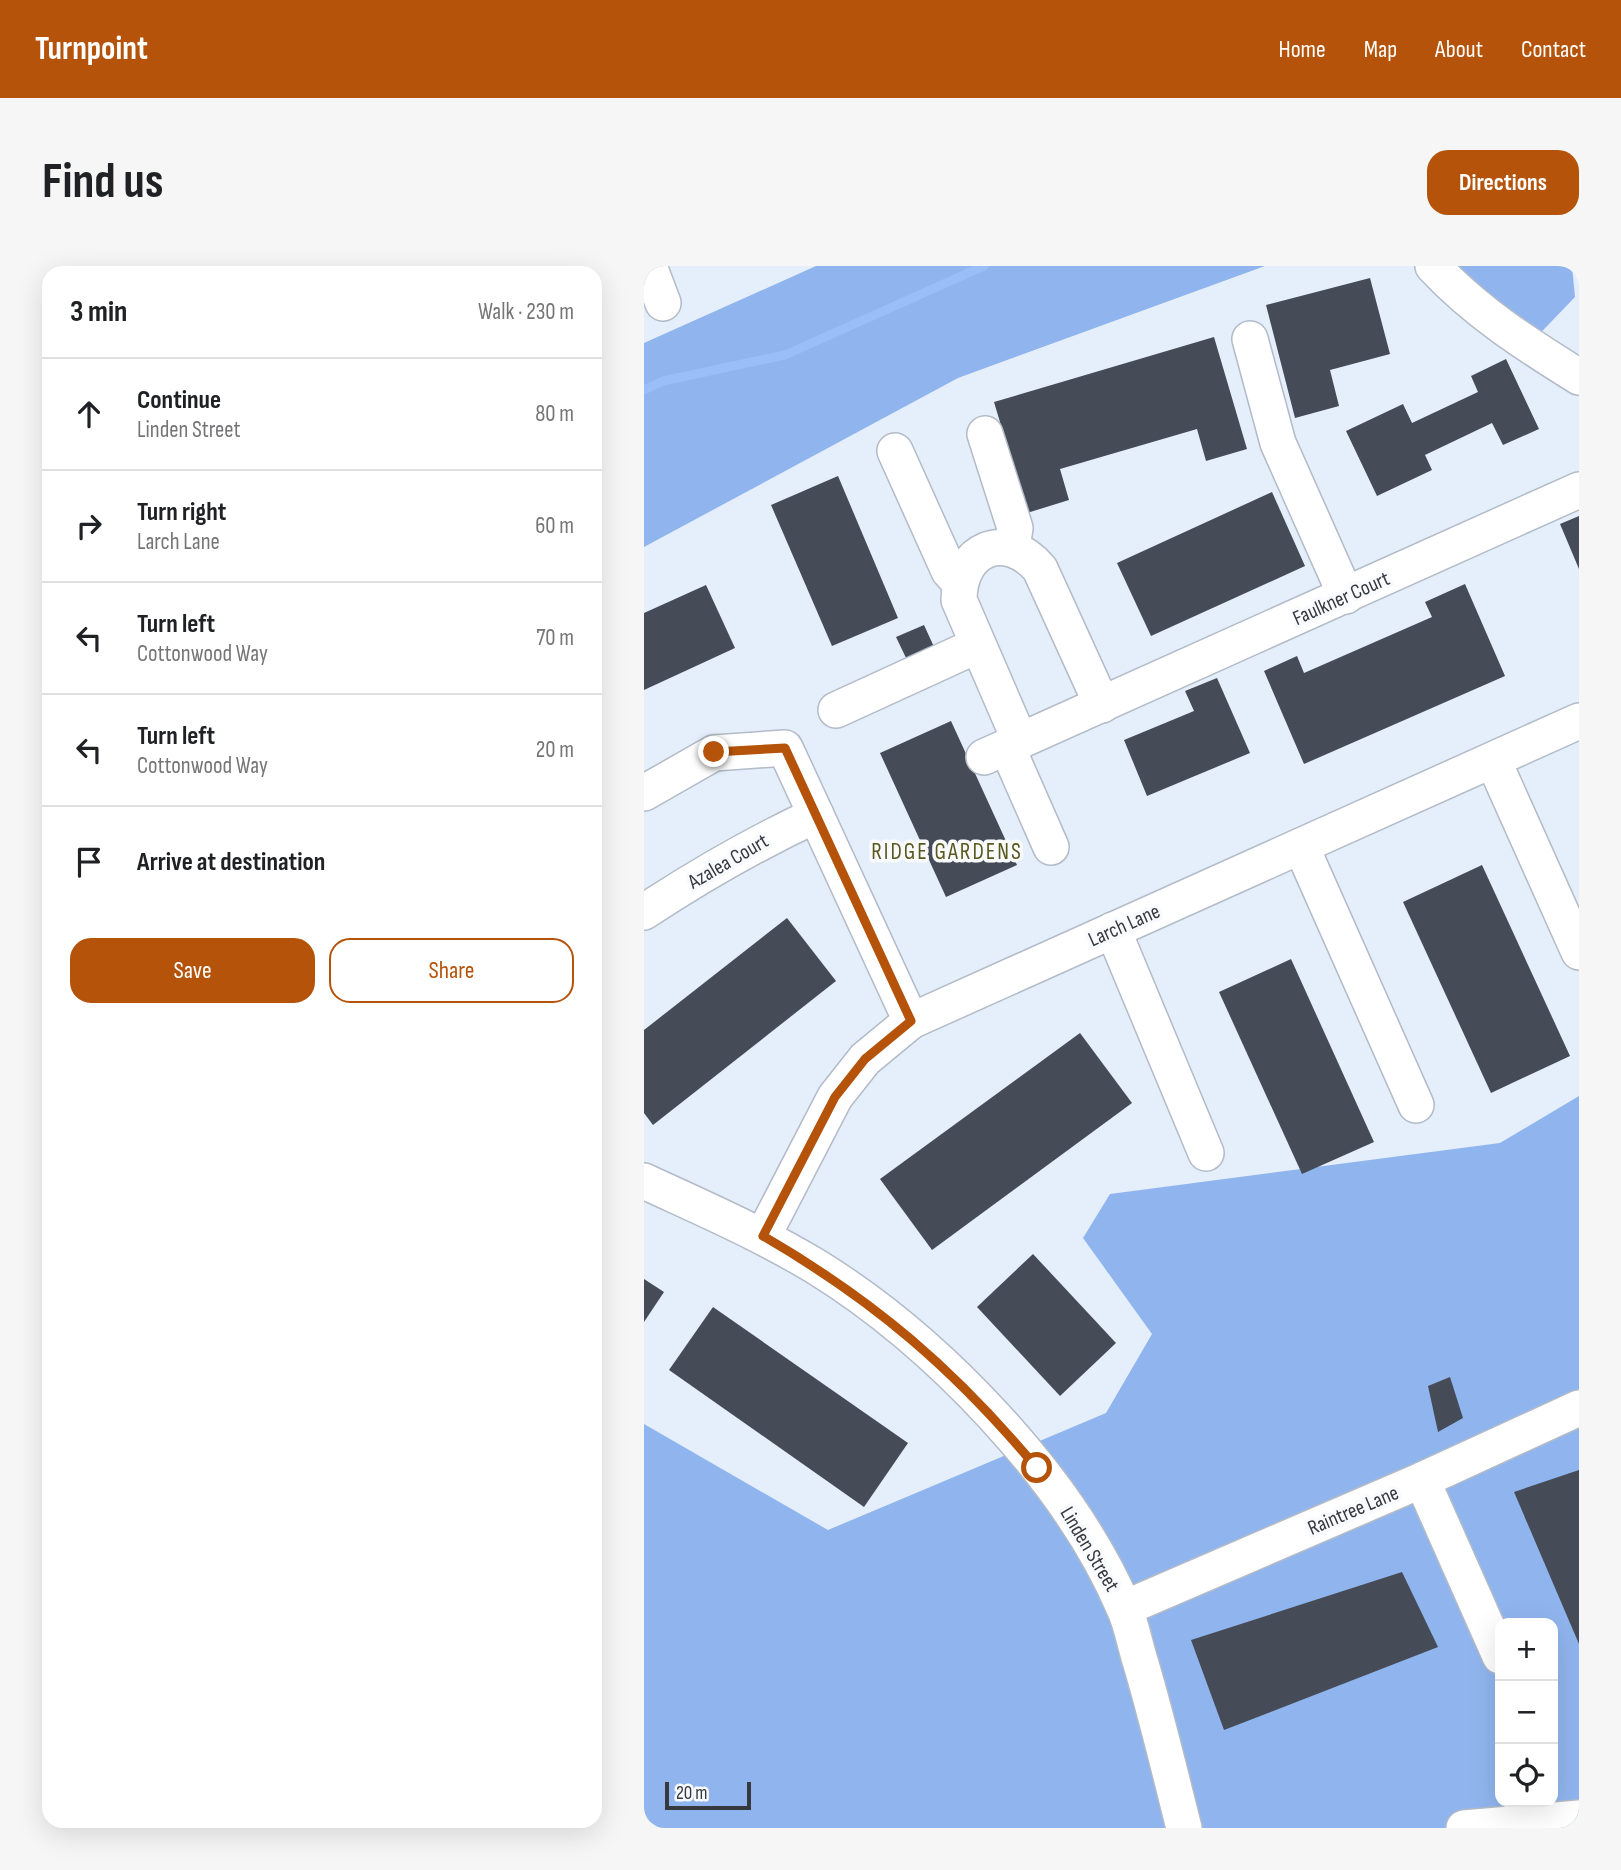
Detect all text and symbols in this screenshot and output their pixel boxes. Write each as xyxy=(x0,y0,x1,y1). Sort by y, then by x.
text: Turnpoint xyxy=(35,29,148,69)
text: Home xyxy=(1278,35,1326,64)
text: Map xyxy=(1364,35,1397,64)
text: About xyxy=(1435,35,1483,64)
text: Contact xyxy=(1521,35,1586,64)
button: Directions xyxy=(1427,150,1579,215)
text: Find us xyxy=(42,153,164,212)
text: 3 min xyxy=(70,294,127,330)
text: Walk · 230 m xyxy=(478,298,574,326)
text: Continue xyxy=(137,385,221,416)
icon: ahead xyxy=(70,395,108,433)
text: 80 m xyxy=(535,400,574,428)
text: Linden Street xyxy=(137,416,241,444)
text: Turn right xyxy=(137,497,226,528)
icon: right xyxy=(70,507,108,545)
text: 60 m xyxy=(535,512,574,540)
text: Larch Lane xyxy=(137,528,220,556)
street label: Faulkner Court xyxy=(1289,566,1393,631)
text: Turn left xyxy=(137,609,215,640)
icon: left xyxy=(70,619,108,657)
text: 70 m xyxy=(536,624,574,652)
text: Cottonwood Way xyxy=(137,640,268,668)
text: Turn left xyxy=(137,721,215,752)
icon: left xyxy=(70,731,108,769)
text: 20 m xyxy=(536,736,574,764)
route end xyxy=(698,736,729,767)
text: Cottonwood Way xyxy=(137,752,268,780)
street label: Azalea Court xyxy=(683,828,773,895)
district label: RIDGE GARDENS xyxy=(871,838,1023,866)
icon: arrive xyxy=(70,843,108,881)
text: Arrive at destination xyxy=(137,847,325,878)
street label: Larch Lane xyxy=(1085,899,1164,952)
button: Save xyxy=(70,938,315,1003)
button: Share xyxy=(329,938,574,1003)
route start xyxy=(1021,1452,1052,1483)
street label: Raintree Lane xyxy=(1304,1480,1402,1541)
street label: Linden Street xyxy=(1055,1502,1125,1596)
map controls xyxy=(1495,1618,1558,1807)
button: + xyxy=(1495,1618,1558,1681)
button: − xyxy=(1495,1681,1558,1744)
button: locate xyxy=(1495,1744,1558,1807)
scale bar xyxy=(665,1779,751,1811)
text: 20 m xyxy=(676,1782,708,1805)

